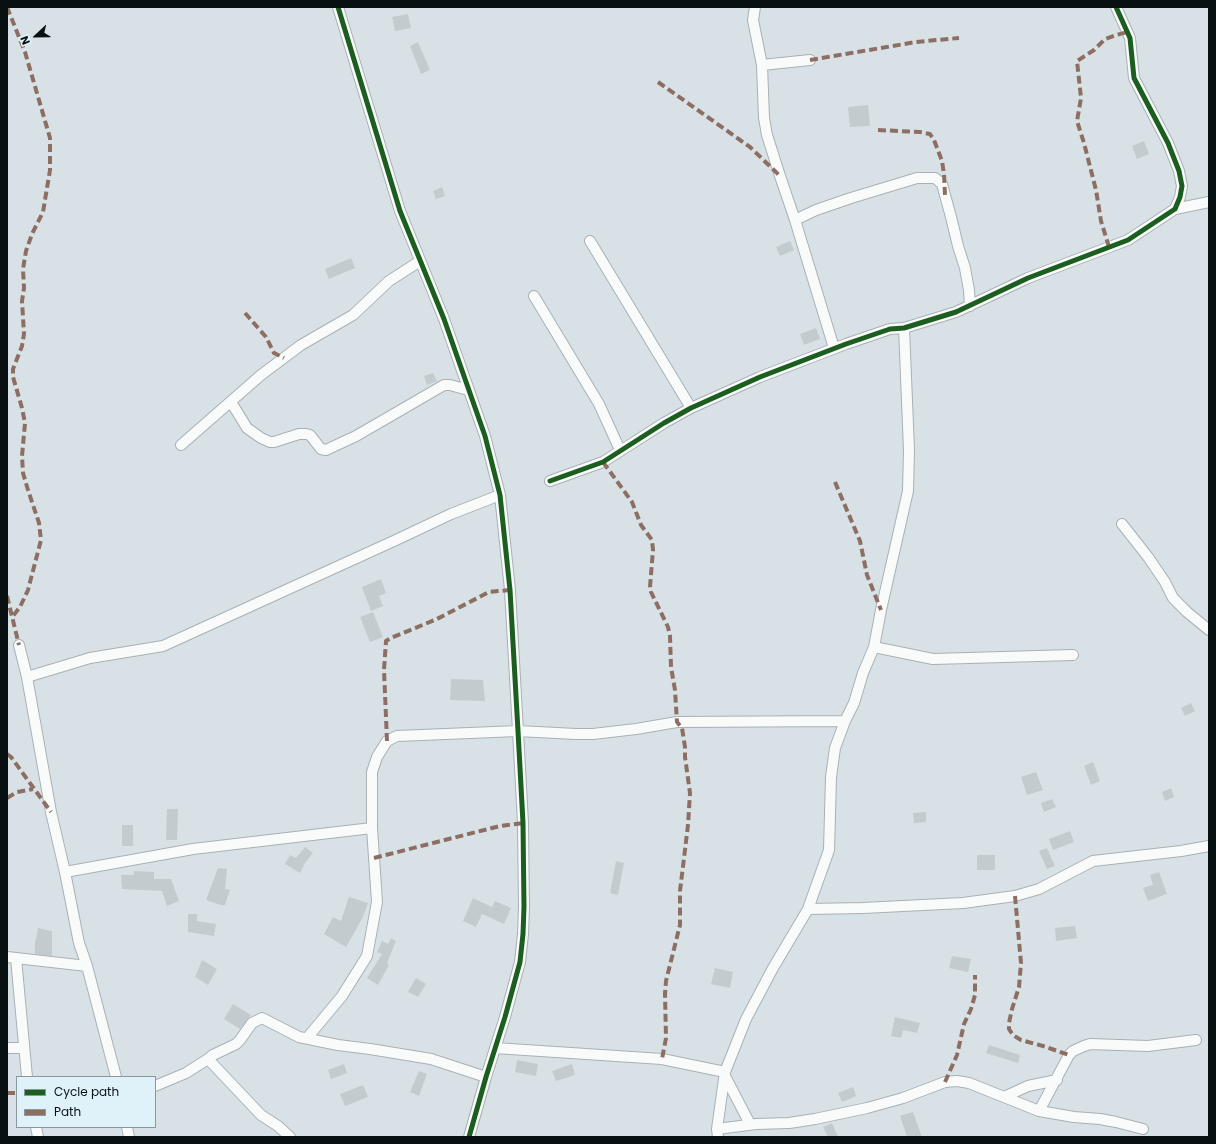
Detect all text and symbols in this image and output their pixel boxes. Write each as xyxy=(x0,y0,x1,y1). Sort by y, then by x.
north arrow xyxy=(16,16,56,56)
text: N xyxy=(16,34,34,47)
legend xyxy=(16,1076,156,1128)
text: Cycle path xyxy=(54,1083,119,1100)
text: Path xyxy=(54,1103,81,1120)

